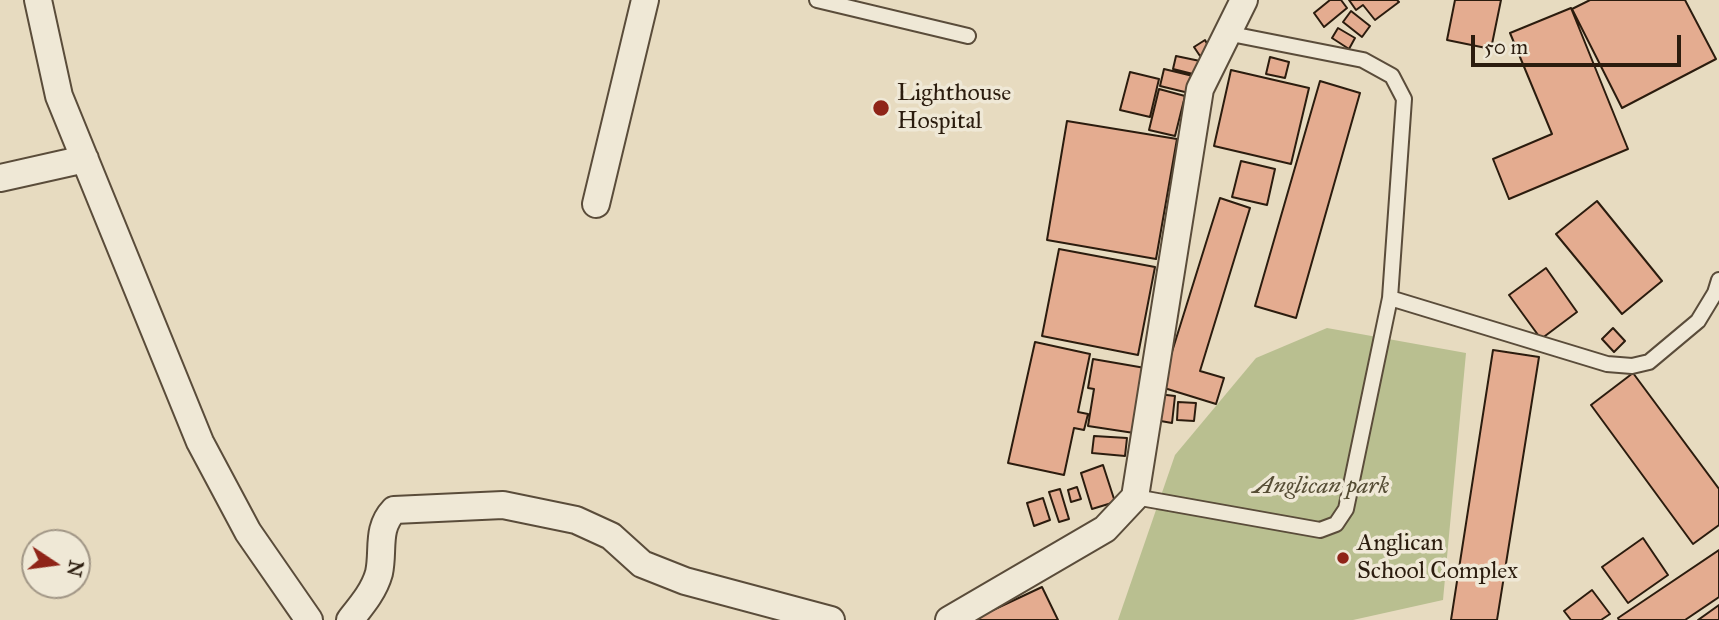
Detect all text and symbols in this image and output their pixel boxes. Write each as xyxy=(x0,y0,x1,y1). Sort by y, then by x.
scale bar xyxy=(1474,21,1684,65)
text: 50 m xyxy=(1484,34,1528,60)
place label: Lighthouse Hospital xyxy=(897,80,1011,136)
marker: Lighthouse Hospital xyxy=(871,98,891,118)
park label: Anglican park xyxy=(1253,473,1389,501)
north arrow xyxy=(21,529,91,599)
place label: Anglican School Complex xyxy=(1357,530,1518,586)
marker: Anglican School Complex xyxy=(1335,550,1351,566)
text: N xyxy=(62,558,88,579)

